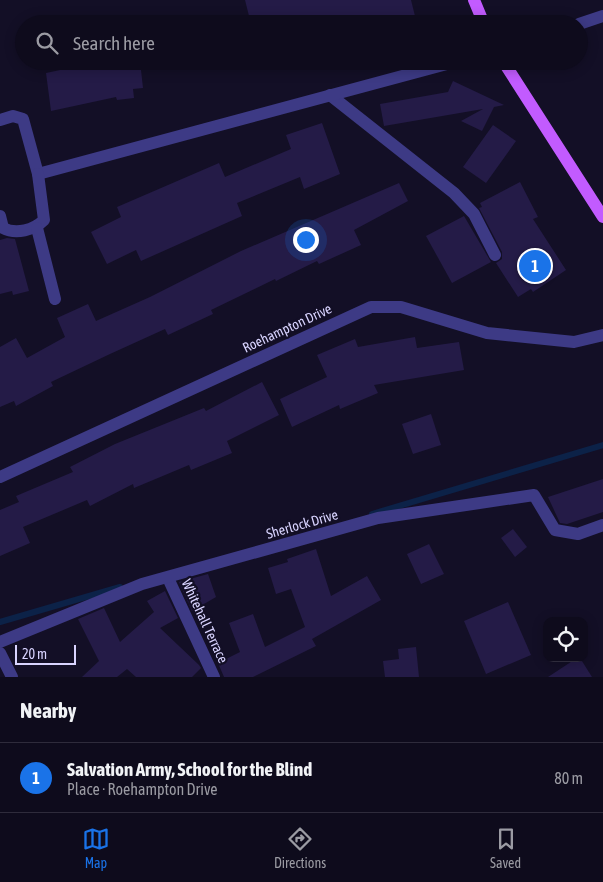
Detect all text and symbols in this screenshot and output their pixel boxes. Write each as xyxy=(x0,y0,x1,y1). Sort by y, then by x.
search box xyxy=(15,15,588,70)
icon: search xyxy=(33,29,61,57)
text: Search here xyxy=(73,32,155,54)
your location xyxy=(293,227,319,253)
pin: 1 xyxy=(519,247,551,285)
street label: Roehampton Drive xyxy=(240,300,334,356)
street label: Sherlock Drive xyxy=(264,506,340,542)
street label: Whitehall Terrace xyxy=(179,577,231,665)
map controls xyxy=(543,617,588,662)
button: locate xyxy=(543,617,588,662)
scale bar xyxy=(15,642,76,665)
text: 20 m xyxy=(22,646,47,662)
text: Nearby xyxy=(20,698,76,722)
text: Salvation Army, School for the Blind xyxy=(67,758,312,780)
text: 1 xyxy=(32,769,40,787)
text: 80 m xyxy=(554,769,583,787)
text: Place · Roehampton Drive xyxy=(67,780,218,798)
tab: Map xyxy=(82,825,110,871)
tab: Directions xyxy=(274,825,326,871)
tab: Saved xyxy=(490,825,521,871)

